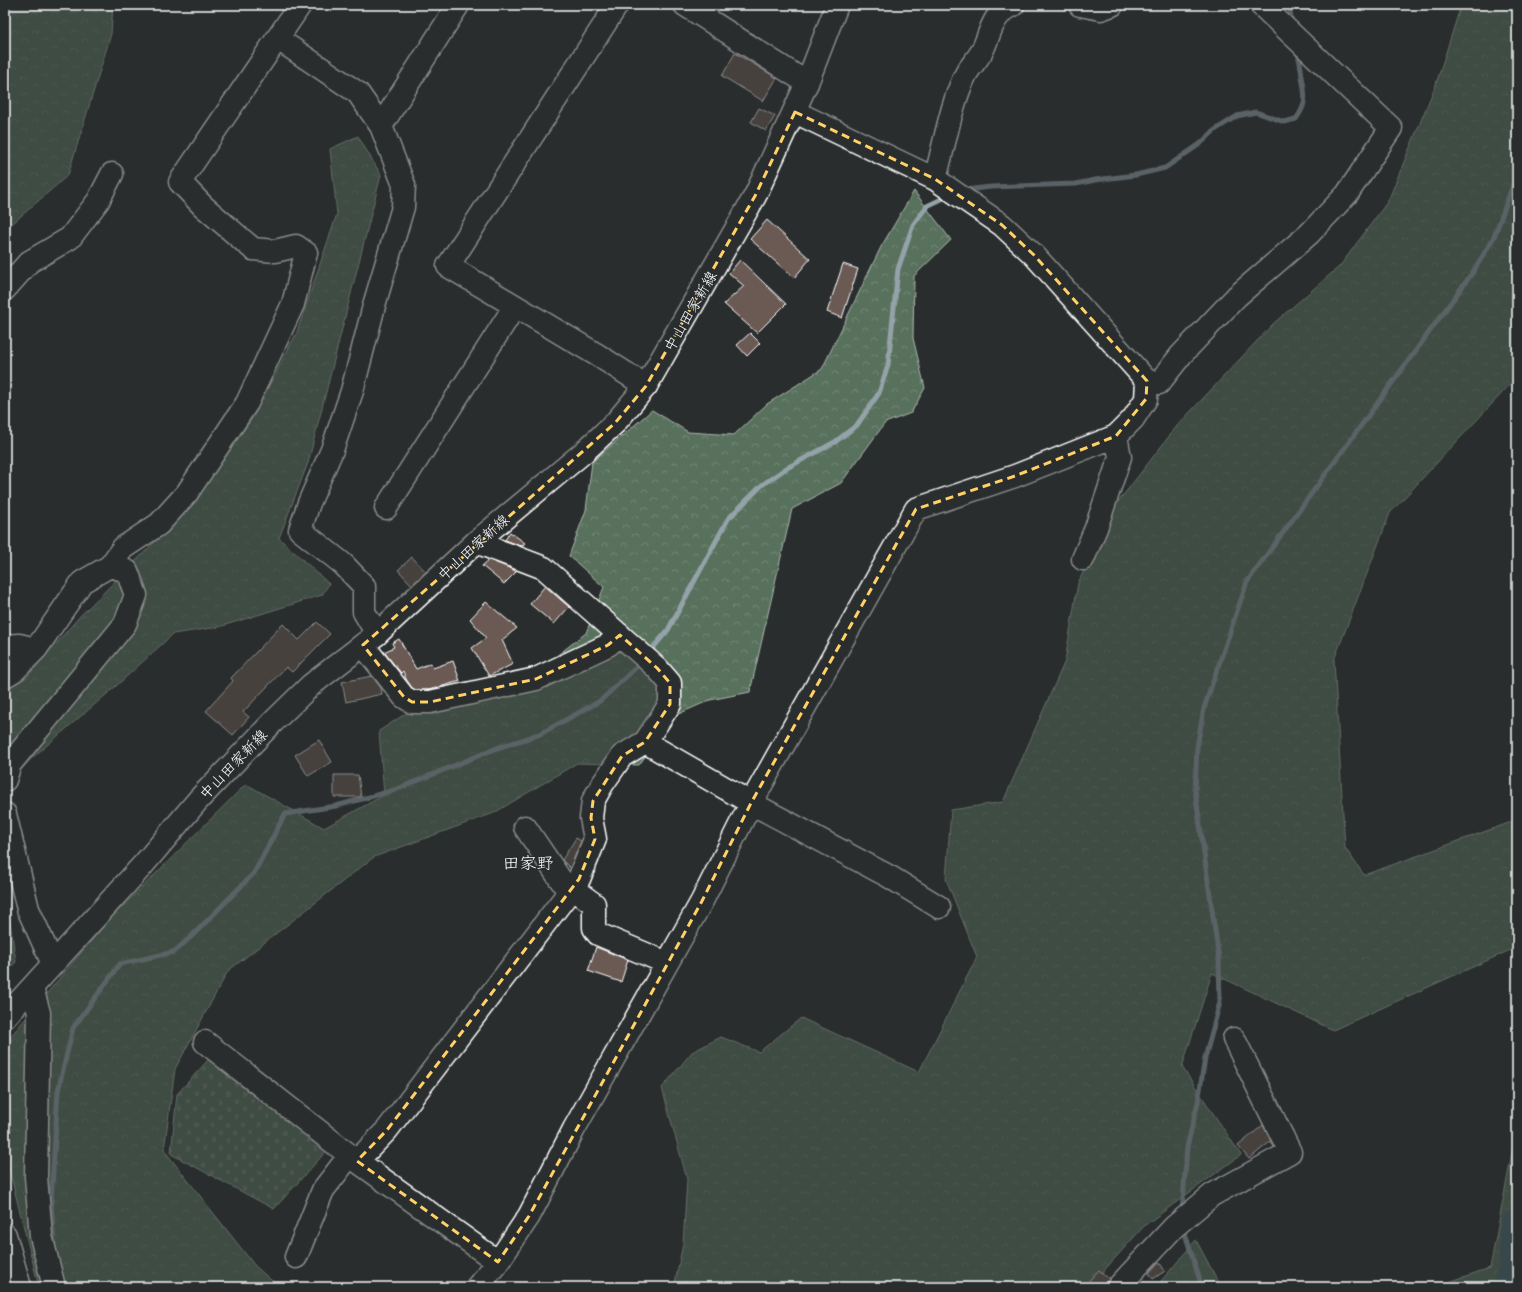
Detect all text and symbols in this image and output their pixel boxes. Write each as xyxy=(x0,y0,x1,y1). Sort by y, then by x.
street label: 中山田家新線 xyxy=(658,267,722,355)
street label: 中山田家新線 xyxy=(433,509,513,585)
street label: 中山田家新線 xyxy=(194,724,272,804)
district label: 田家野 xyxy=(503,851,554,874)

